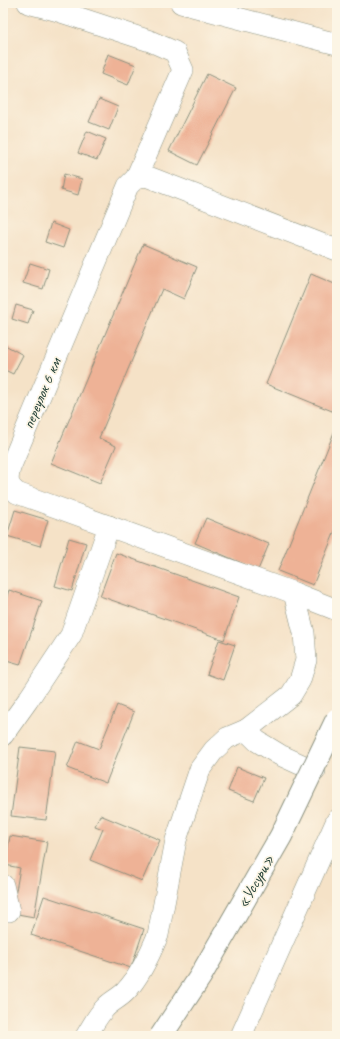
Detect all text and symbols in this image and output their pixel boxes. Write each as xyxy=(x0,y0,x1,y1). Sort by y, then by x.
street label: переулок 6 км xyxy=(18,354,66,432)
street label: «Уссури» xyxy=(233,851,279,912)

